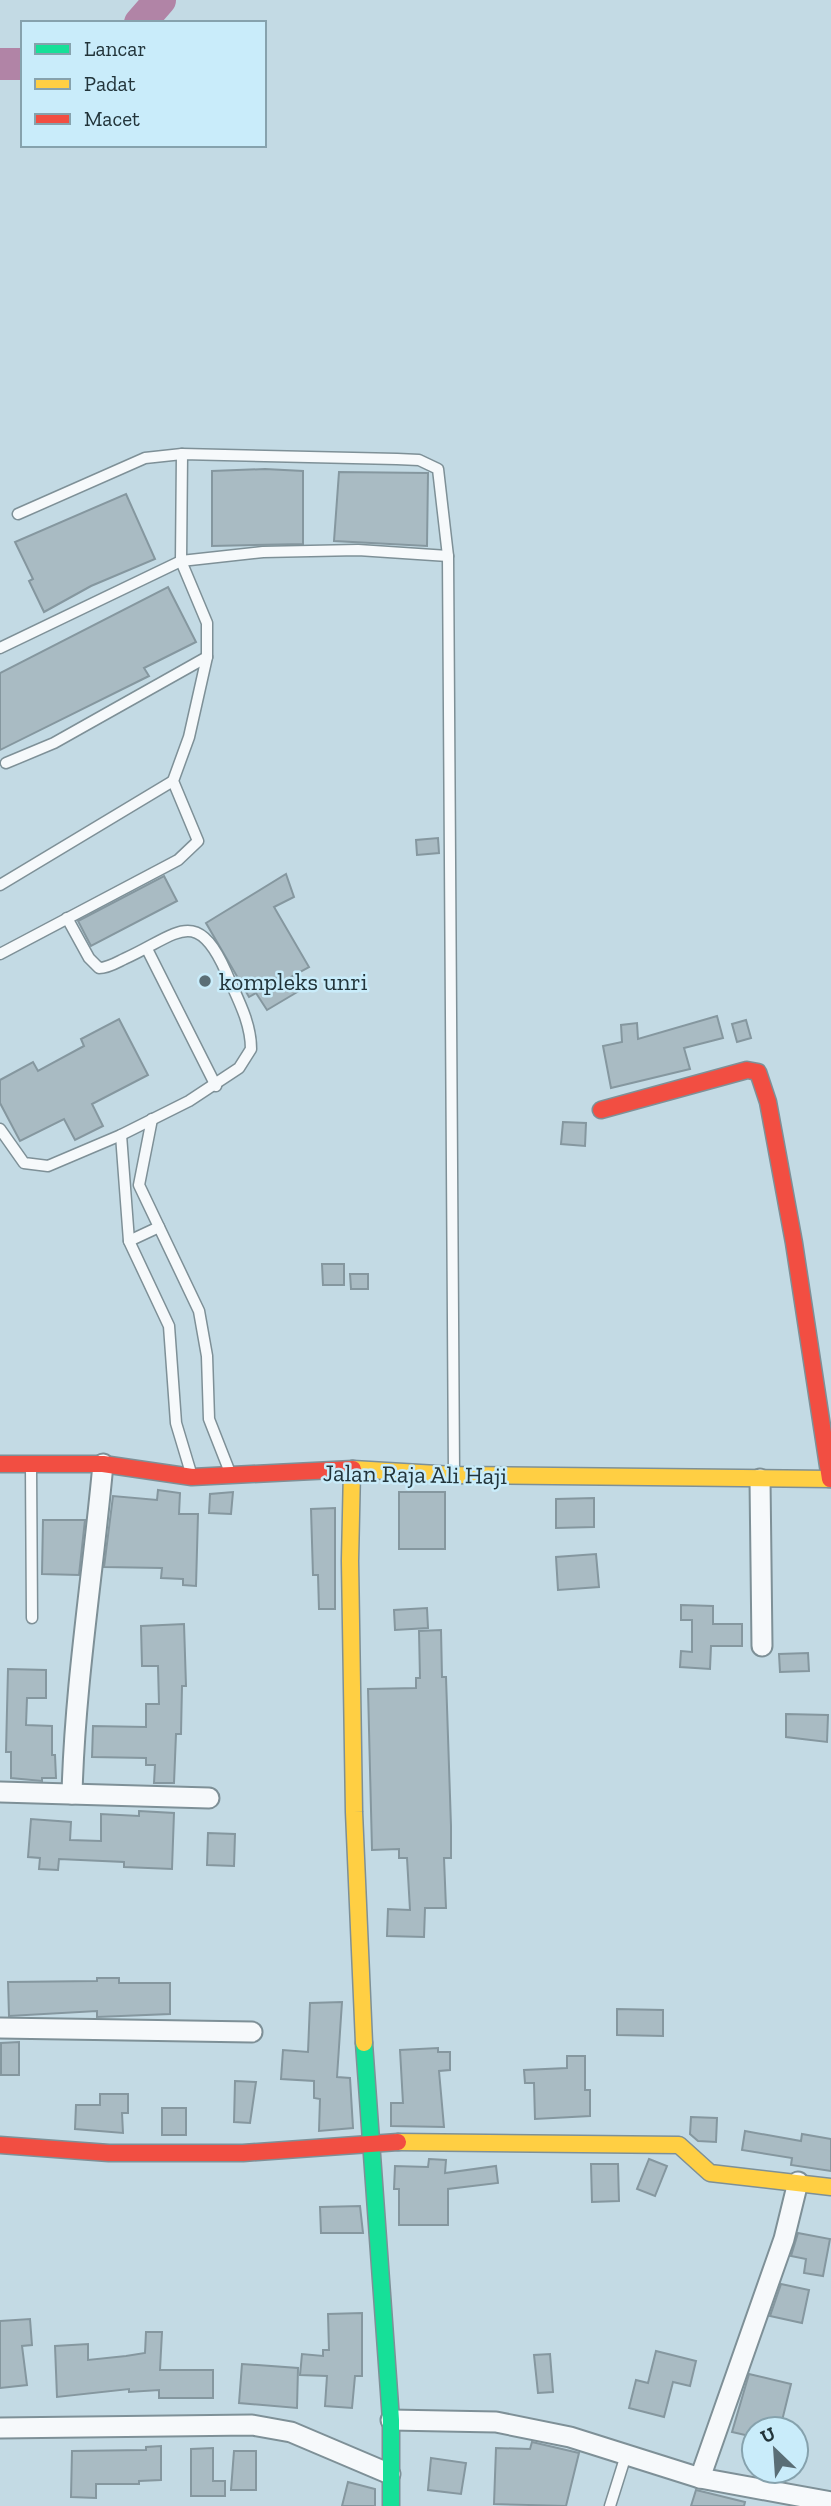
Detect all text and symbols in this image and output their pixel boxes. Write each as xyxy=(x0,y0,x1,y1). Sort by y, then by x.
legend xyxy=(21,21,266,147)
text: Lancar xyxy=(84,36,146,61)
text: Padat xyxy=(84,71,136,96)
text: Macet xyxy=(84,106,140,131)
place label: kompleks unri xyxy=(219,967,368,996)
marker: kompleks unri xyxy=(197,973,213,989)
street label: Jalan Raja Ali Haji xyxy=(323,1458,508,1490)
north arrow xyxy=(740,2415,810,2485)
text: U xyxy=(757,2422,779,2448)

